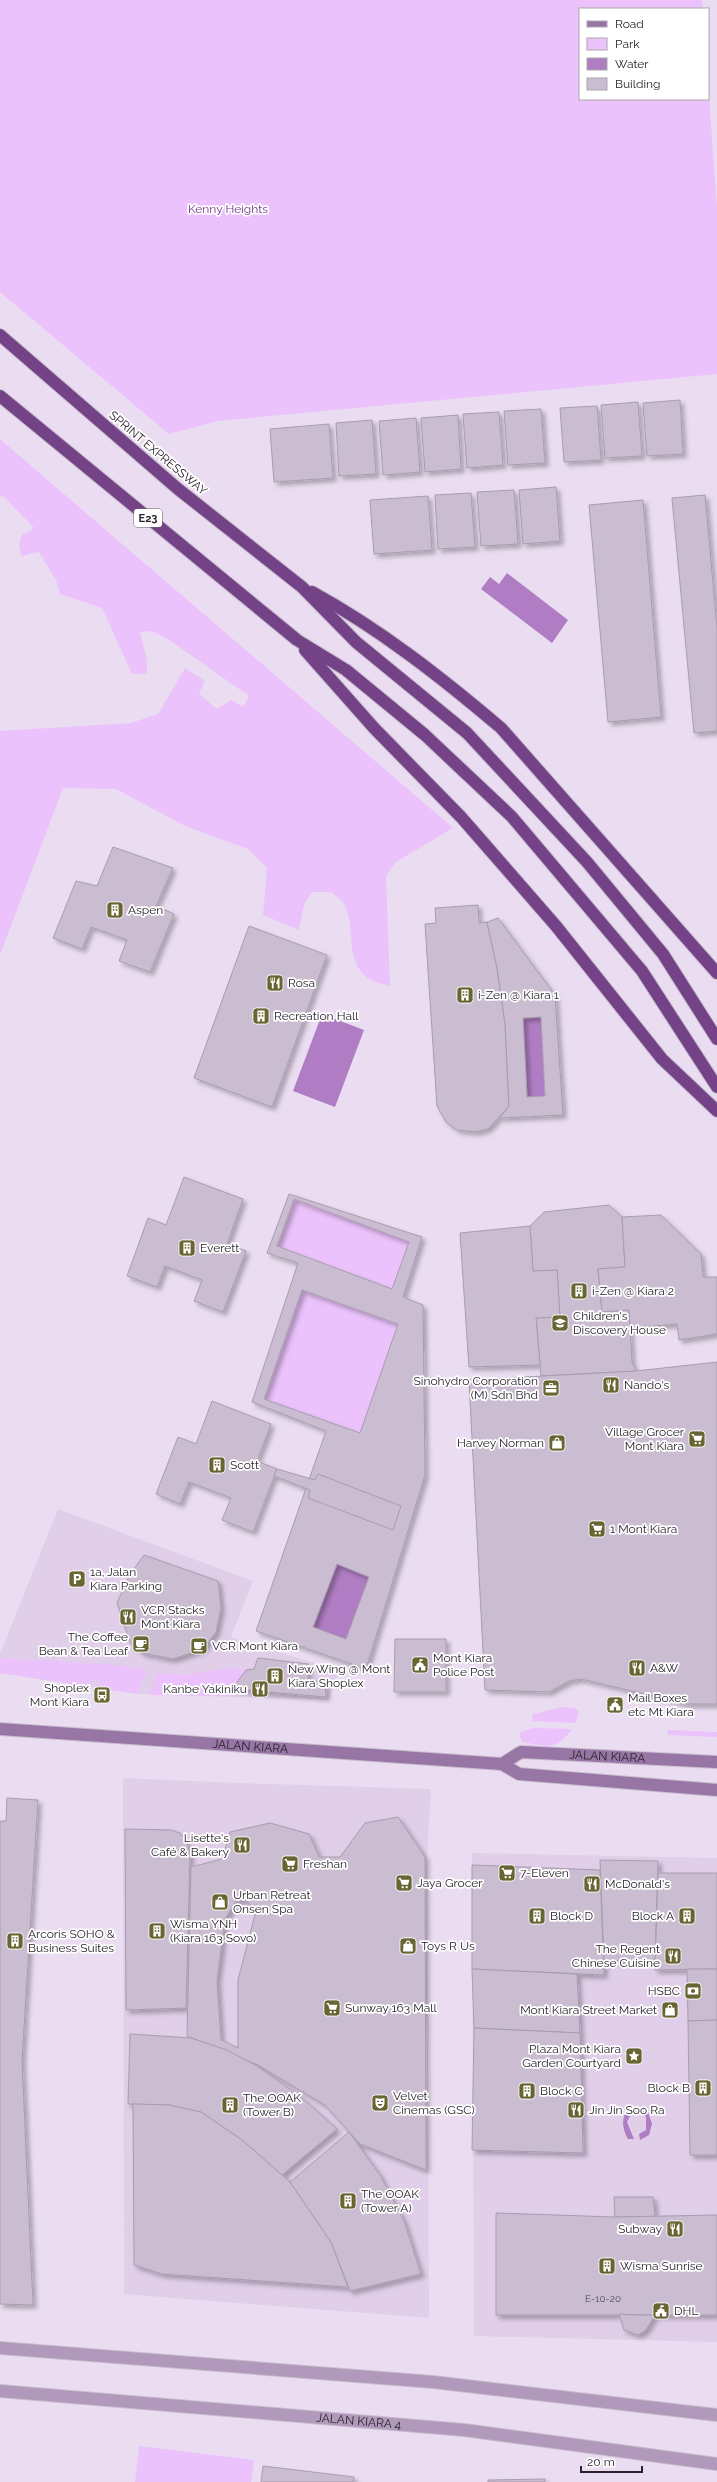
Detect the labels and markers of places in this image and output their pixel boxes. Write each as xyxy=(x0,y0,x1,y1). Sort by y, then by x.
building icon: Aspen xyxy=(105,900,125,920)
place label: Aspen xyxy=(128,903,163,917)
restaurant icon: Rosa xyxy=(265,973,285,993)
place label: Rosa xyxy=(288,976,315,990)
building icon: i-Zen @ Kiara 1 xyxy=(455,985,475,1005)
place label: i-Zen @ Kiara 1 xyxy=(478,988,559,1002)
building icon: Recreation Hall xyxy=(251,1006,271,1026)
place label: Recreation Hall xyxy=(274,1009,359,1023)
building icon: Everett xyxy=(177,1238,197,1258)
place label: Everett xyxy=(200,1241,239,1255)
building icon: i-Zen @ Kiara 2 xyxy=(569,1281,589,1301)
place label: i-Zen @ Kiara 2 xyxy=(592,1284,674,1298)
place label: Children's Discovery House xyxy=(573,1309,666,1337)
school or university icon: Children's Discovery House xyxy=(550,1313,570,1333)
place label: Sinohydro Corporation (M) Sdn Bhd xyxy=(414,1374,538,1402)
restaurant icon: Nando's xyxy=(601,1375,621,1395)
office icon: Sinohydro Corporation (M) Sdn Bhd xyxy=(541,1378,561,1398)
place label: Nando's xyxy=(624,1378,669,1392)
place label: Village Grocer Mont Kiara xyxy=(605,1425,685,1453)
supermarket icon: Village Grocer Mont Kiara xyxy=(687,1429,707,1449)
shop icon: Harvey Norman xyxy=(547,1433,567,1453)
place label: Harvey Norman xyxy=(457,1436,544,1450)
building icon: Scott xyxy=(207,1455,227,1475)
place label: Scott xyxy=(230,1458,259,1472)
supermarket icon: 1 Mont Kiara xyxy=(587,1519,607,1539)
place label: 1 Mont Kiara xyxy=(610,1522,677,1536)
place label: 1a, Jalan Kiara Parking xyxy=(90,1565,162,1593)
parking icon: 1a, Jalan Kiara Parking xyxy=(67,1569,87,1589)
place label: VCR Stacks Mont Kiara xyxy=(141,1603,205,1631)
restaurant icon: VCR Stacks Mont Kiara xyxy=(118,1607,138,1627)
place label: The Coffee Bean & Tea Leaf xyxy=(39,1630,129,1658)
cafe icon: The Coffee Bean & Tea Leaf xyxy=(131,1634,151,1654)
cafe icon: VCR Mont Kiara xyxy=(189,1636,209,1656)
place label: VCR Mont Kiara xyxy=(212,1639,298,1653)
place label: Mont Kiara Police Post xyxy=(433,1651,494,1679)
public building icon: Mont Kiara Police Post xyxy=(410,1655,430,1675)
restaurant icon: A&W xyxy=(627,1658,647,1678)
place label: A&W xyxy=(650,1661,678,1675)
place label: New Wing @ Mont Kiara Shoplex xyxy=(288,1662,390,1690)
building icon: New Wing @ Mont Kiara Shoplex xyxy=(265,1666,285,1686)
restaurant icon: Kanbe Yakiniku xyxy=(250,1679,270,1699)
place label: Shoplex Mont Kiara xyxy=(30,1681,89,1709)
place label: Kanbe Yakiniku xyxy=(163,1682,247,1696)
bus stop icon: Shoplex Mont Kiara xyxy=(92,1685,112,1705)
place label: Mail Boxes etc Mt Kiara xyxy=(628,1691,694,1719)
public building icon: Mail Boxes etc Mt Kiara xyxy=(605,1695,625,1715)
place label: Lisette's Café & Bakery xyxy=(151,1831,229,1859)
restaurant icon: Lisette's Café & Bakery xyxy=(232,1835,252,1855)
supermarket icon: Freshan xyxy=(280,1854,300,1874)
place label: Freshan xyxy=(303,1857,347,1871)
supermarket icon: 7-Eleven xyxy=(497,1863,517,1883)
place label: 7-Eleven xyxy=(520,1866,569,1880)
supermarket icon: Jaya Grocer xyxy=(394,1873,414,1893)
restaurant icon: McDonald's xyxy=(582,1874,602,1894)
place label: Jaya Grocer xyxy=(417,1876,483,1890)
place label: McDonald's xyxy=(605,1877,670,1891)
place label: Urban Retreat Onsen Spa xyxy=(233,1888,310,1916)
shop icon: Urban Retreat Onsen Spa xyxy=(210,1892,230,1912)
building icon: Block D xyxy=(527,1906,547,1926)
building icon: Block A xyxy=(677,1906,697,1926)
place label: Block D xyxy=(550,1909,593,1923)
place label: Block A xyxy=(632,1909,674,1923)
place label: Wisma YNH (Kiara 163 Sovo) xyxy=(170,1917,256,1945)
building icon: Wisma YNH (Kiara 163 Sovo) xyxy=(147,1921,167,1941)
place label: Arcoris SOHO & Business Suites xyxy=(28,1927,115,1955)
building icon: Arcoris SOHO & Business Suites xyxy=(5,1931,25,1951)
shop icon: Toys R Us xyxy=(398,1936,418,1956)
place label: Toys R Us xyxy=(421,1939,475,1953)
place label: The Regent Chinese Cuisine xyxy=(572,1942,660,1970)
restaurant icon: The Regent Chinese Cuisine xyxy=(663,1946,683,1966)
bank icon: HSBC xyxy=(683,1981,703,2001)
place label: HSBC xyxy=(648,1984,680,1998)
supermarket icon: Sunway 163 Mall xyxy=(322,1998,342,2018)
shop icon: Mont Kiara Street Market xyxy=(660,2000,680,2020)
place label: Sunway 163 Mall xyxy=(345,2001,438,2015)
place label: Mont Kiara Street Market xyxy=(520,2003,657,2017)
place label: Plaza Mont Kiara Garden Courtyard xyxy=(522,2042,621,2070)
place icon: Plaza Mont Kiara Garden Courtyard xyxy=(624,2046,644,2066)
building icon: Block B xyxy=(693,2078,713,2098)
building icon: Block C xyxy=(517,2081,537,2101)
place label: Block B xyxy=(648,2081,690,2095)
place label: Block C xyxy=(540,2084,583,2098)
place label: Velvet Cinemas (GSC) xyxy=(393,2089,475,2117)
place label: The OOAK (Tower B) xyxy=(243,2091,301,2119)
theatre icon: Velvet Cinemas (GSC) xyxy=(370,2093,390,2113)
building icon: The OOAK (Tower B) xyxy=(220,2095,240,2115)
restaurant icon: Jin Jin Soo Ra xyxy=(566,2100,586,2120)
place label: Jin Jin Soo Ra xyxy=(589,2103,664,2117)
place label: The OOAK (Tower A) xyxy=(361,2187,419,2215)
building icon: The OOAK (Tower A) xyxy=(338,2191,358,2211)
restaurant icon: Subway xyxy=(665,2219,685,2239)
place label: Subway xyxy=(618,2222,662,2236)
building icon: Wisma Sunrise xyxy=(597,2256,617,2276)
place label: Wisma Sunrise xyxy=(620,2259,703,2273)
public building icon: DHL xyxy=(651,2301,671,2321)
place label: DHL xyxy=(674,2304,698,2318)

